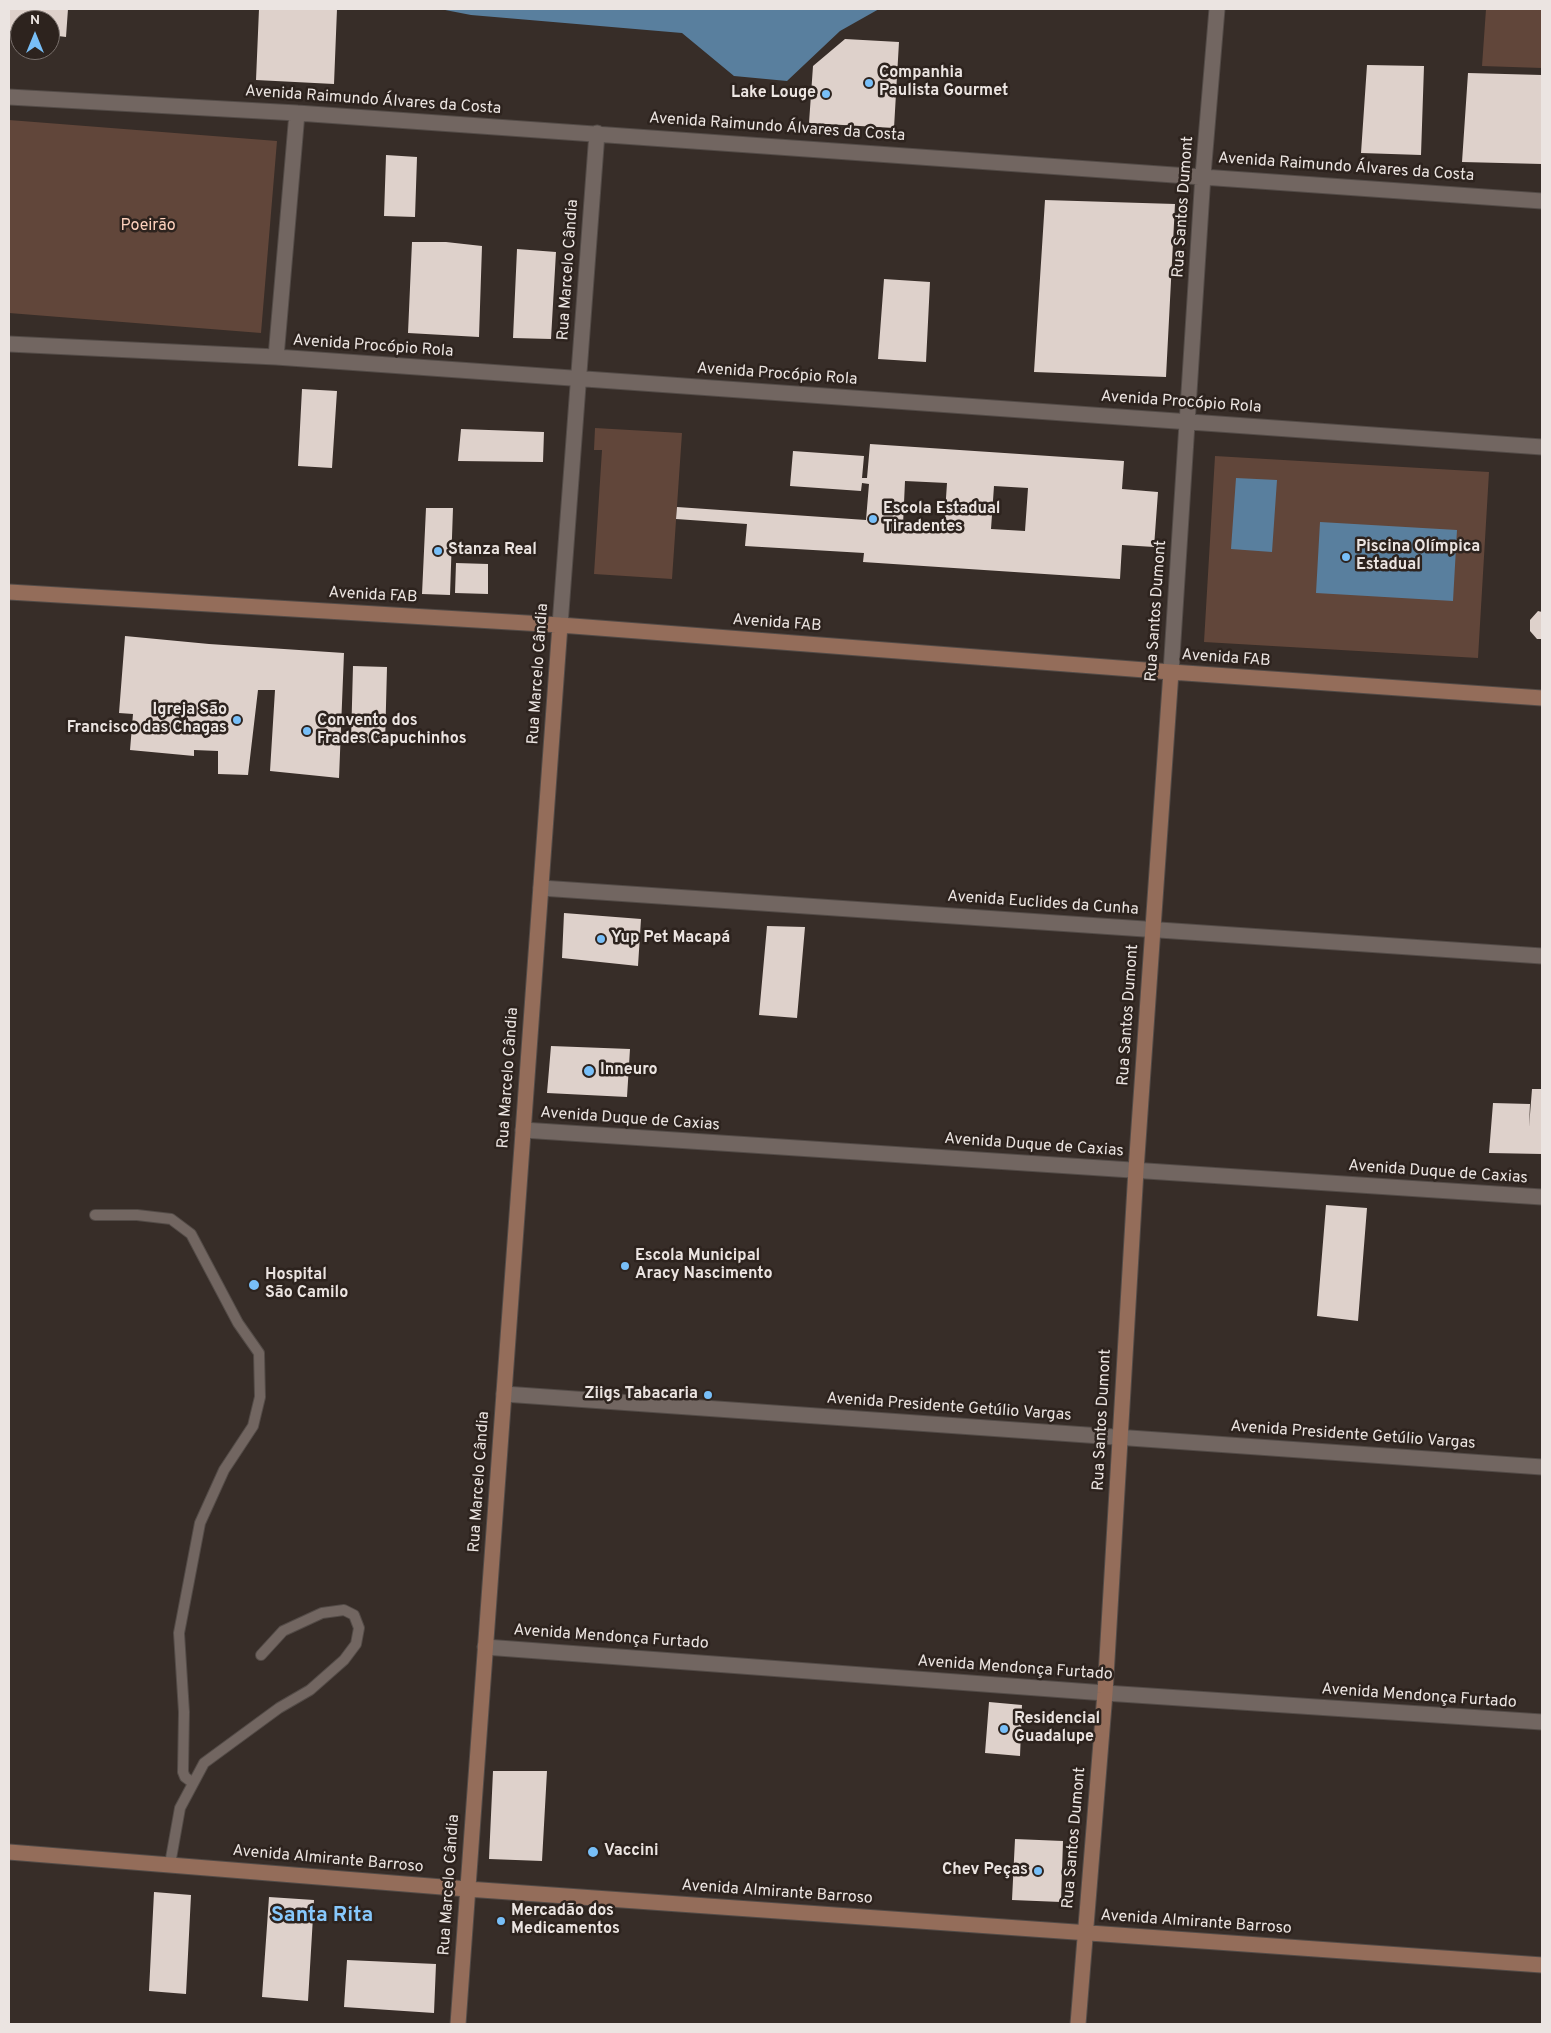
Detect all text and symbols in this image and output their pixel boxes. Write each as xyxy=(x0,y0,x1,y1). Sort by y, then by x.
north arrow xyxy=(10,10,60,60)
text: N xyxy=(30,12,40,29)
place label: Companhia Paulista Gourmet xyxy=(879,64,1008,102)
marker: Companhia Paulista Gourmet xyxy=(863,77,875,89)
street label: Avenida Raimundo Álvares da Costa xyxy=(244,82,502,120)
place label: Lake Louge xyxy=(731,84,816,104)
marker: Lake Louge xyxy=(820,88,832,100)
street label: Avenida Raimundo Álvares da Costa xyxy=(648,109,906,147)
street label: Rua Santos Dumont xyxy=(1169,135,1199,279)
street label: Avenida Raimundo Álvares da Costa xyxy=(1217,149,1475,187)
street label: Rua Marcelo Cândia xyxy=(554,199,584,341)
park label: Poeirão xyxy=(120,217,176,237)
street label: Avenida Procópio Rola xyxy=(292,332,454,362)
street label: Avenida Procópio Rola xyxy=(696,360,858,390)
street label: Avenida Procópio Rola xyxy=(1100,388,1262,418)
place label: Escola Estadual Tiradentes xyxy=(883,500,1000,538)
marker: Escola Estadual Tiradentes xyxy=(867,513,879,525)
place label: Piscina Olímpica Estadual xyxy=(1356,538,1480,576)
street label: Rua Santos Dumont xyxy=(1142,539,1172,683)
place label: Stanza Real xyxy=(448,541,537,561)
marker: Stanza Real xyxy=(432,545,444,557)
marker: Piscina Olímpica Estadual xyxy=(1340,551,1352,563)
street label: Avenida FAB xyxy=(328,584,418,608)
street label: Rua Marcelo Cândia xyxy=(524,603,554,745)
street label: Avenida FAB xyxy=(732,611,822,637)
street label: Avenida FAB xyxy=(1181,646,1271,672)
place label: Igreja São Francisco das Chagas xyxy=(67,701,227,739)
place label: Convento dos Frades Capuchinhos xyxy=(317,712,467,750)
marker: Igreja São Francisco das Chagas xyxy=(231,714,243,726)
marker: Convento dos Frades Capuchinhos xyxy=(301,725,313,737)
street label: Avenida Euclides da Cunha xyxy=(947,888,1139,920)
place label: Yup Pet Macapá xyxy=(611,929,730,949)
marker: Yup Pet Macapá xyxy=(595,933,607,945)
street label: Rua Santos Dumont xyxy=(1114,943,1144,1087)
street label: Rua Marcelo Cândia xyxy=(494,1007,524,1149)
place label: Inneuro xyxy=(600,1061,658,1081)
marker: Inneuro xyxy=(582,1064,596,1078)
street label: Avenida Duque de Caxias xyxy=(540,1104,720,1136)
street label: Avenida Duque de Caxias xyxy=(944,1130,1124,1162)
street label: Avenida Duque de Caxias xyxy=(1348,1157,1528,1189)
place label: Escola Municipal Aracy Nascimento xyxy=(635,1247,772,1285)
marker: Escola Municipal Aracy Nascimento xyxy=(619,1260,631,1272)
place label: Hospital São Camilo xyxy=(265,1266,348,1304)
marker: Hospital São Camilo xyxy=(247,1278,261,1292)
street label: Rua Santos Dumont xyxy=(1090,1349,1116,1491)
place label: Ziigs Tabacaria xyxy=(584,1385,698,1405)
marker: Ziigs Tabacaria xyxy=(702,1389,714,1401)
street label: Avenida Presidente Getúlio Vargas xyxy=(826,1390,1072,1426)
street label: Rua Marcelo Cândia xyxy=(465,1411,495,1553)
street label: Avenida Presidente Getúlio Vargas xyxy=(1230,1418,1476,1454)
street label: Avenida Mendonça Furtado xyxy=(513,1622,709,1654)
street label: Avenida Mendonça Furtado xyxy=(917,1653,1113,1685)
street label: Avenida Mendonça Furtado xyxy=(1321,1681,1517,1713)
place label: Residencial Guadalupe xyxy=(1014,1710,1100,1748)
marker: Residencial Guadalupe xyxy=(998,1723,1010,1735)
street label: Rua Santos Dumont xyxy=(1059,1766,1091,1910)
street label: Rua Marcelo Cândia xyxy=(435,1814,465,1956)
street label: Avenida Almirante Barroso xyxy=(232,1842,424,1878)
place label: Vaccini xyxy=(604,1842,659,1862)
marker: Vaccini xyxy=(586,1845,600,1859)
place label: Chev Peças xyxy=(942,1861,1028,1881)
marker: Chev Peças xyxy=(1032,1865,1044,1877)
street label: Avenida Almirante Barroso xyxy=(681,1877,873,1909)
place label: Mercadão dos Medicamentos xyxy=(511,1902,620,1940)
district label: Santa Rita xyxy=(271,1904,373,1930)
street label: Avenida Almirante Barroso xyxy=(1100,1907,1292,1939)
marker: Mercadão dos Medicamentos xyxy=(495,1915,507,1927)

